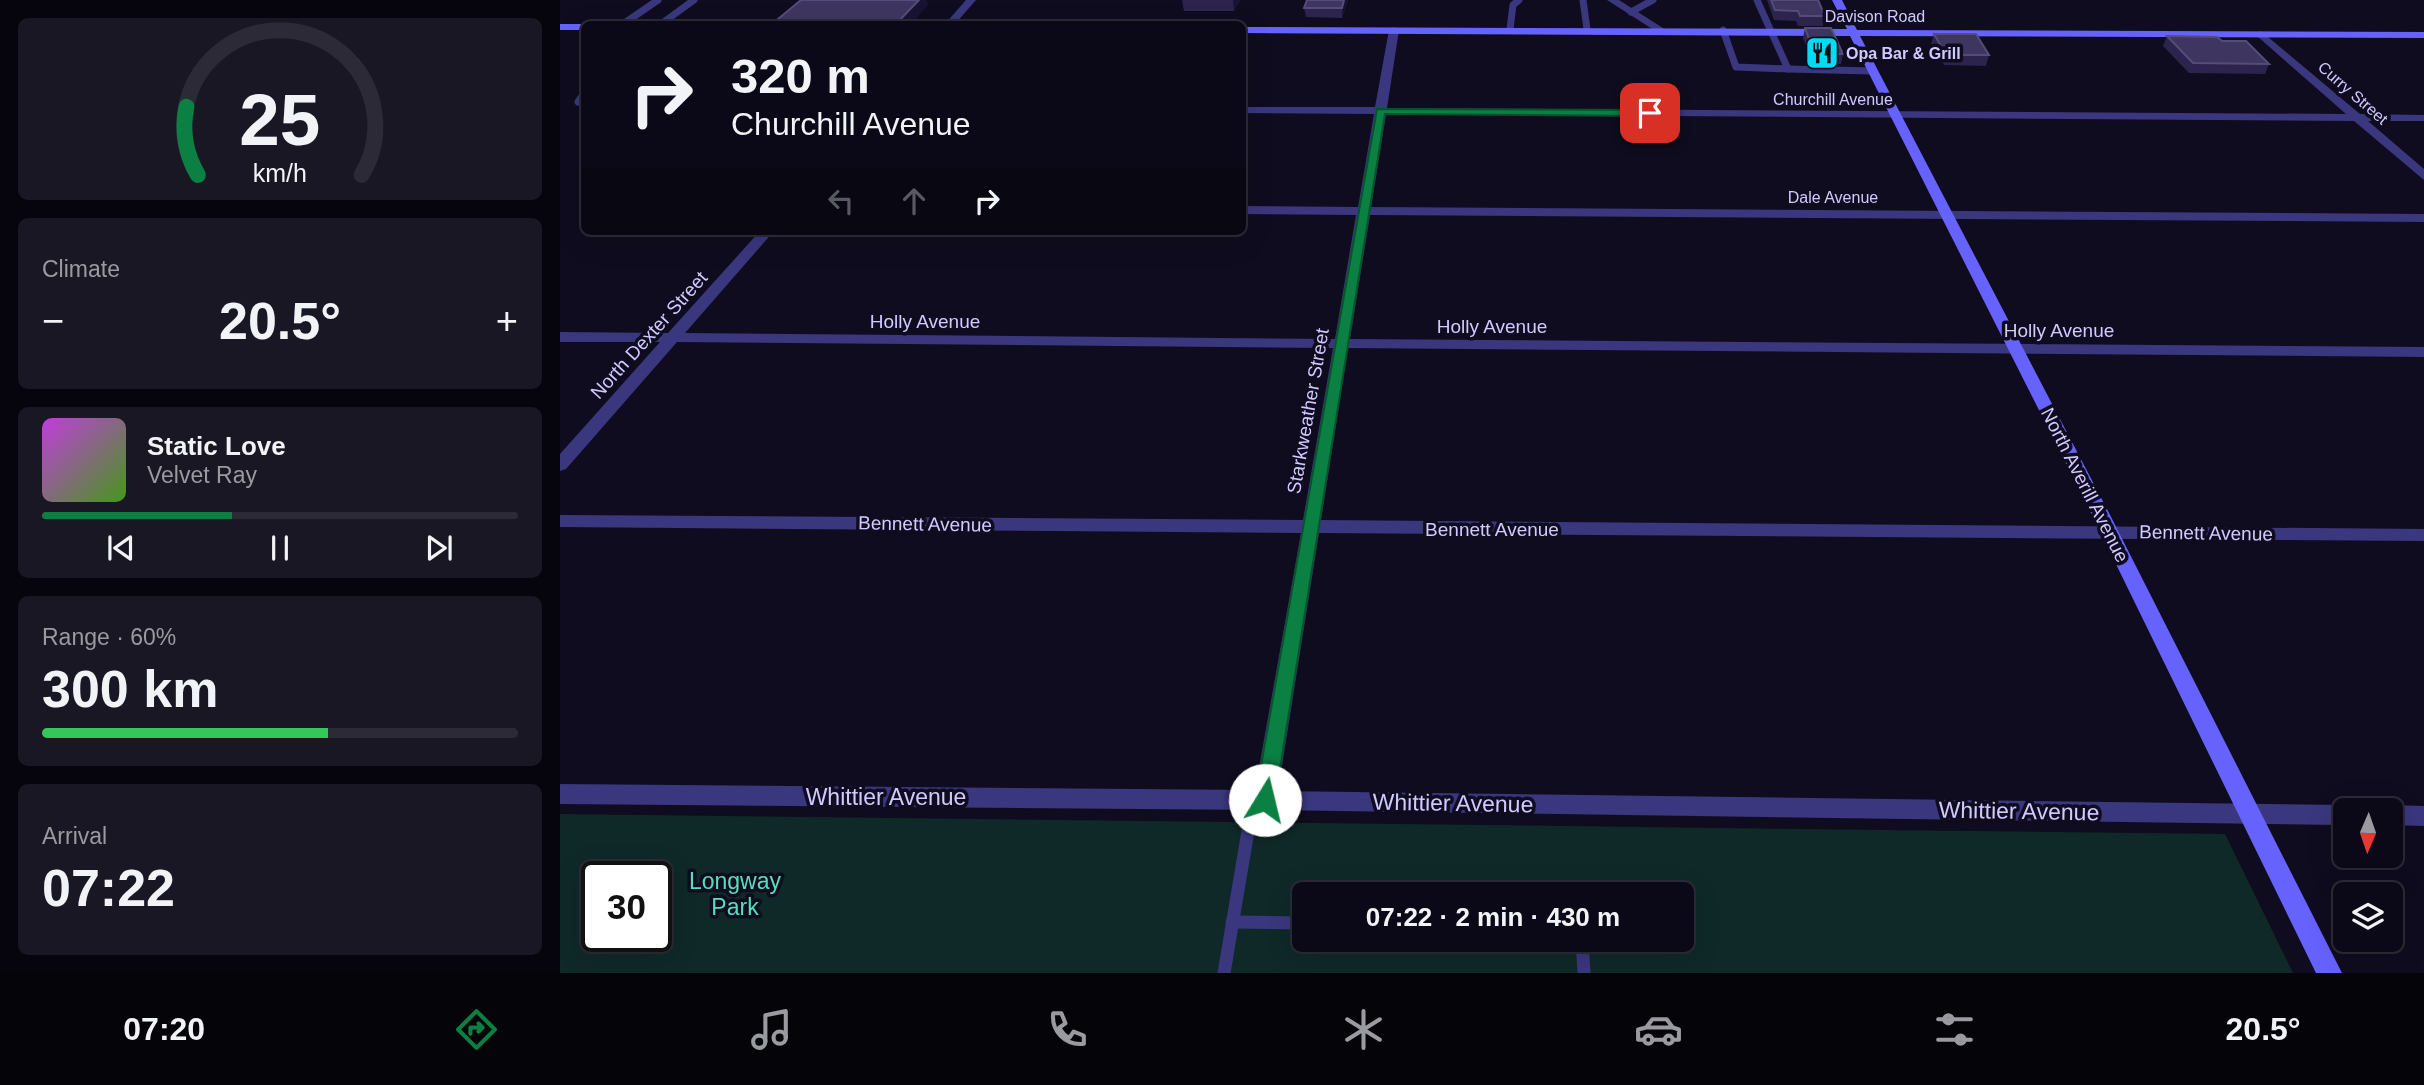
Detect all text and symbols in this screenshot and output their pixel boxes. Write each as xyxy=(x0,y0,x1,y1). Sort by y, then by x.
street label: Davison Road xyxy=(1825,8,1925,25)
restaurant icon: Opa Bar & Grill xyxy=(1803,34,1841,72)
place label: Opa Bar & Grill xyxy=(1846,45,1961,62)
icon: right xyxy=(616,49,707,140)
text: 320 m xyxy=(731,49,870,103)
street label: Curry Street xyxy=(2315,58,2392,128)
text: 25 xyxy=(240,79,320,160)
pin xyxy=(1620,83,1680,143)
street label: Churchill Avenue xyxy=(1773,91,1893,108)
icon: arrive xyxy=(1631,94,1669,132)
text: Churchill Avenue xyxy=(731,106,971,142)
text: km/h xyxy=(253,159,307,187)
icon: left xyxy=(822,182,860,220)
icon: ahead xyxy=(895,182,933,220)
icon: right xyxy=(968,182,1006,220)
street label: Dale Avenue xyxy=(1788,189,1878,206)
text: Climate xyxy=(42,256,120,282)
street label: North Dexter Street xyxy=(586,267,712,403)
text: 20.5° xyxy=(219,292,341,350)
text: − xyxy=(42,300,64,342)
text: + xyxy=(496,300,518,342)
street label: Holly Avenue xyxy=(870,311,980,332)
street label: Holly Avenue xyxy=(1437,316,1547,337)
street label: Holly Avenue xyxy=(2004,320,2114,341)
street label: Starkweather Street xyxy=(1283,326,1333,496)
street label: North Averill Avenue xyxy=(2037,404,2133,566)
text: Static Love xyxy=(147,431,286,461)
text: Velvet Ray xyxy=(147,462,257,488)
street label: Bennett Avenue xyxy=(858,512,992,536)
street label: Bennett Avenue xyxy=(1425,519,1559,540)
street label: Bennett Avenue xyxy=(2139,521,2273,545)
icon: previous xyxy=(102,529,140,567)
icon: pause xyxy=(261,529,299,567)
icon: next xyxy=(420,529,458,567)
text: Range · 60% xyxy=(42,624,176,650)
text: 300 km xyxy=(42,660,218,718)
position arrow xyxy=(1228,763,1302,837)
street label: Whittier Avenue xyxy=(806,784,966,810)
street label: Whittier Avenue xyxy=(1372,789,1534,817)
street label: Whittier Avenue xyxy=(1938,797,2100,825)
north arrow xyxy=(2333,798,2403,868)
map controls xyxy=(2333,798,2403,952)
text: Arrival xyxy=(42,823,107,849)
text: 07:22 xyxy=(42,859,175,917)
speed limit sign: 30 xyxy=(581,861,672,952)
park label: Longway Park xyxy=(689,868,782,920)
button: layers xyxy=(2333,882,2403,952)
text: 07:22 · 2 min · 430 m xyxy=(1366,902,1620,932)
icon: directions xyxy=(452,1005,501,1054)
icon: music xyxy=(747,1005,796,1054)
icon: phone xyxy=(1043,1005,1092,1054)
icon: climate xyxy=(1339,1005,1388,1054)
icon: car xyxy=(1634,1005,1683,1054)
icon: filters xyxy=(1930,1005,1979,1054)
text: 07:20 xyxy=(123,1011,205,1047)
text: 20.5° xyxy=(2226,1011,2301,1047)

